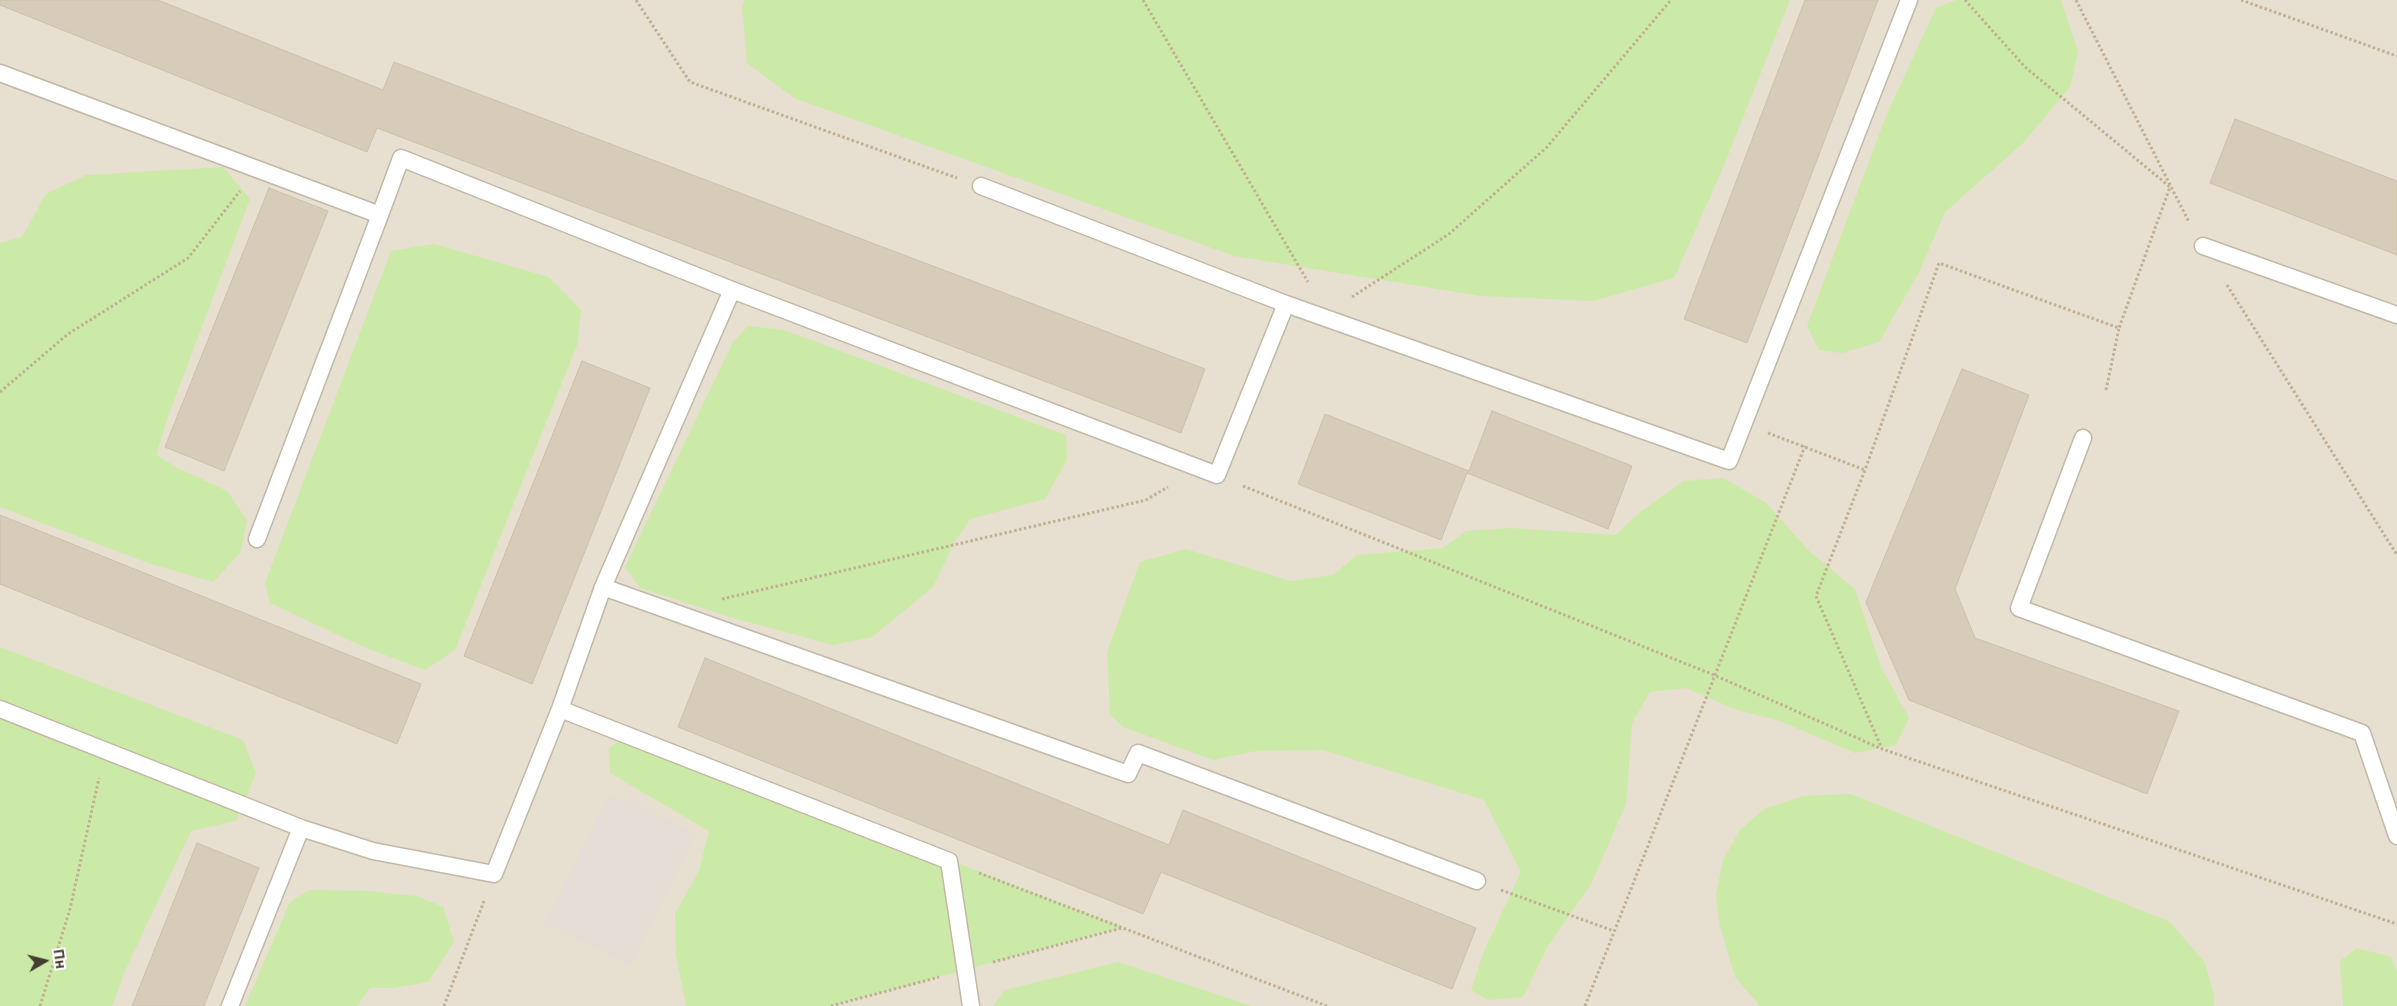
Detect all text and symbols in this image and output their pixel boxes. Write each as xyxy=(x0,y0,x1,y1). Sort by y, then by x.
north arrow xyxy=(20,936,70,986)
text: Пн xyxy=(50,948,71,970)

